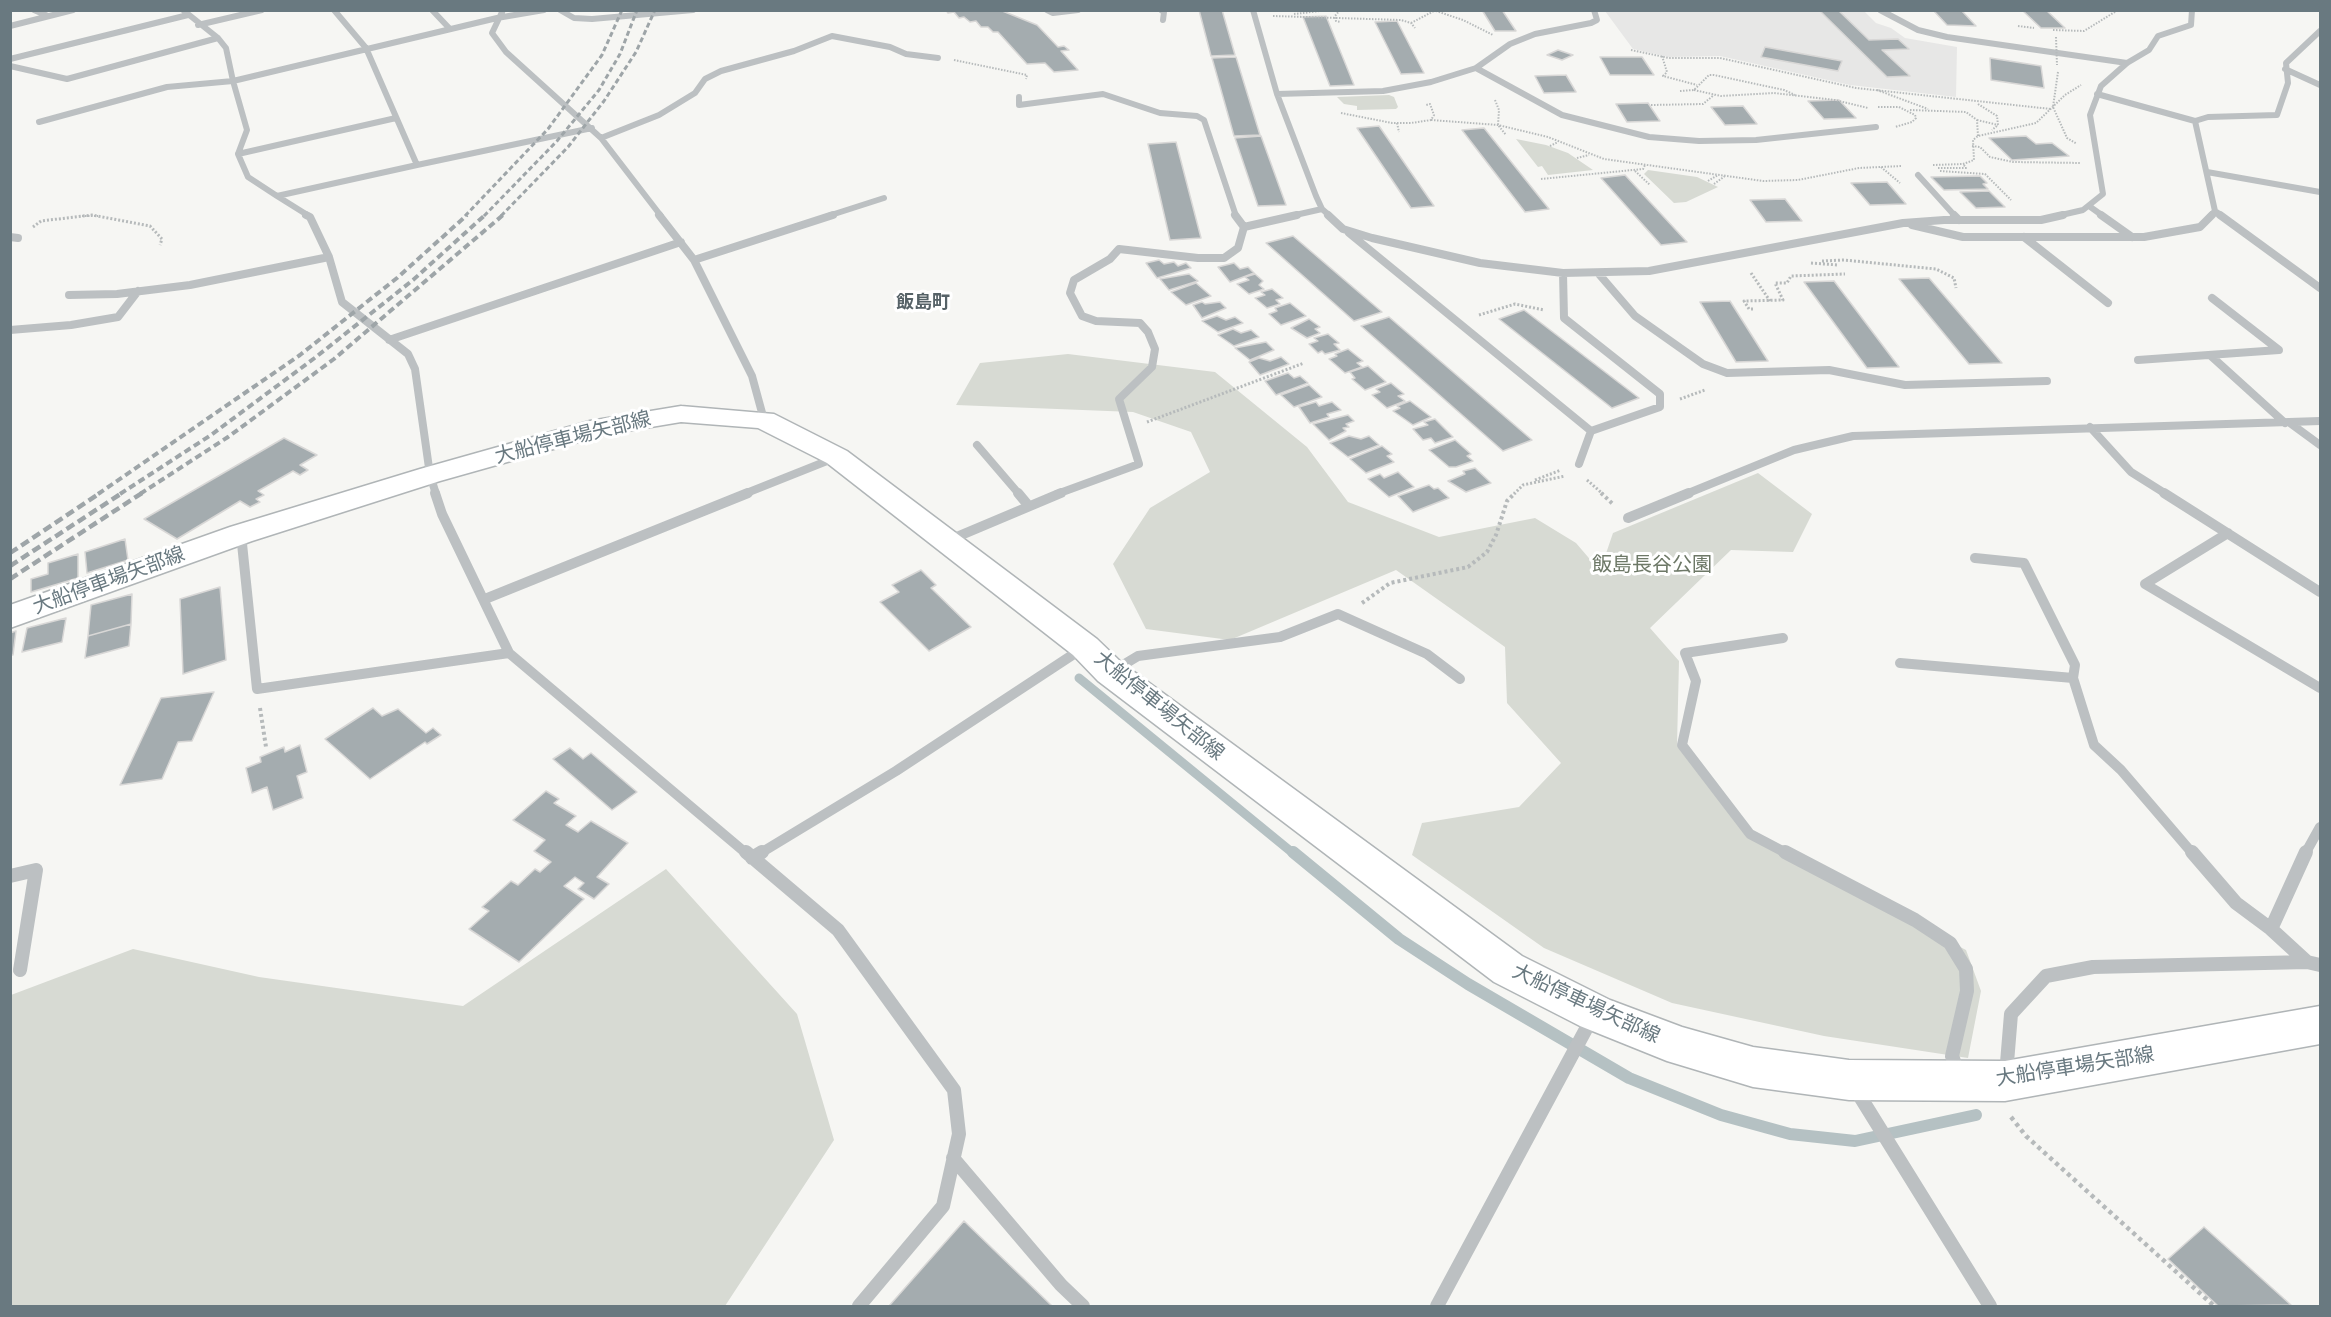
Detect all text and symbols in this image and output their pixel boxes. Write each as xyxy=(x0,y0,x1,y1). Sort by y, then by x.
district label: 飯島町 xyxy=(896,292,950,314)
street label: 大船停車場矢部線 xyxy=(492,407,654,469)
street label: 大船停車場矢部線 xyxy=(30,542,188,620)
park label: 飯島長谷公園 xyxy=(1592,553,1712,577)
street label: 大船停車場矢部線 xyxy=(1089,646,1229,766)
street label: 大船停車場矢部線 xyxy=(1508,959,1664,1049)
street label: 大船停車場矢部線 xyxy=(1994,1043,2156,1091)

